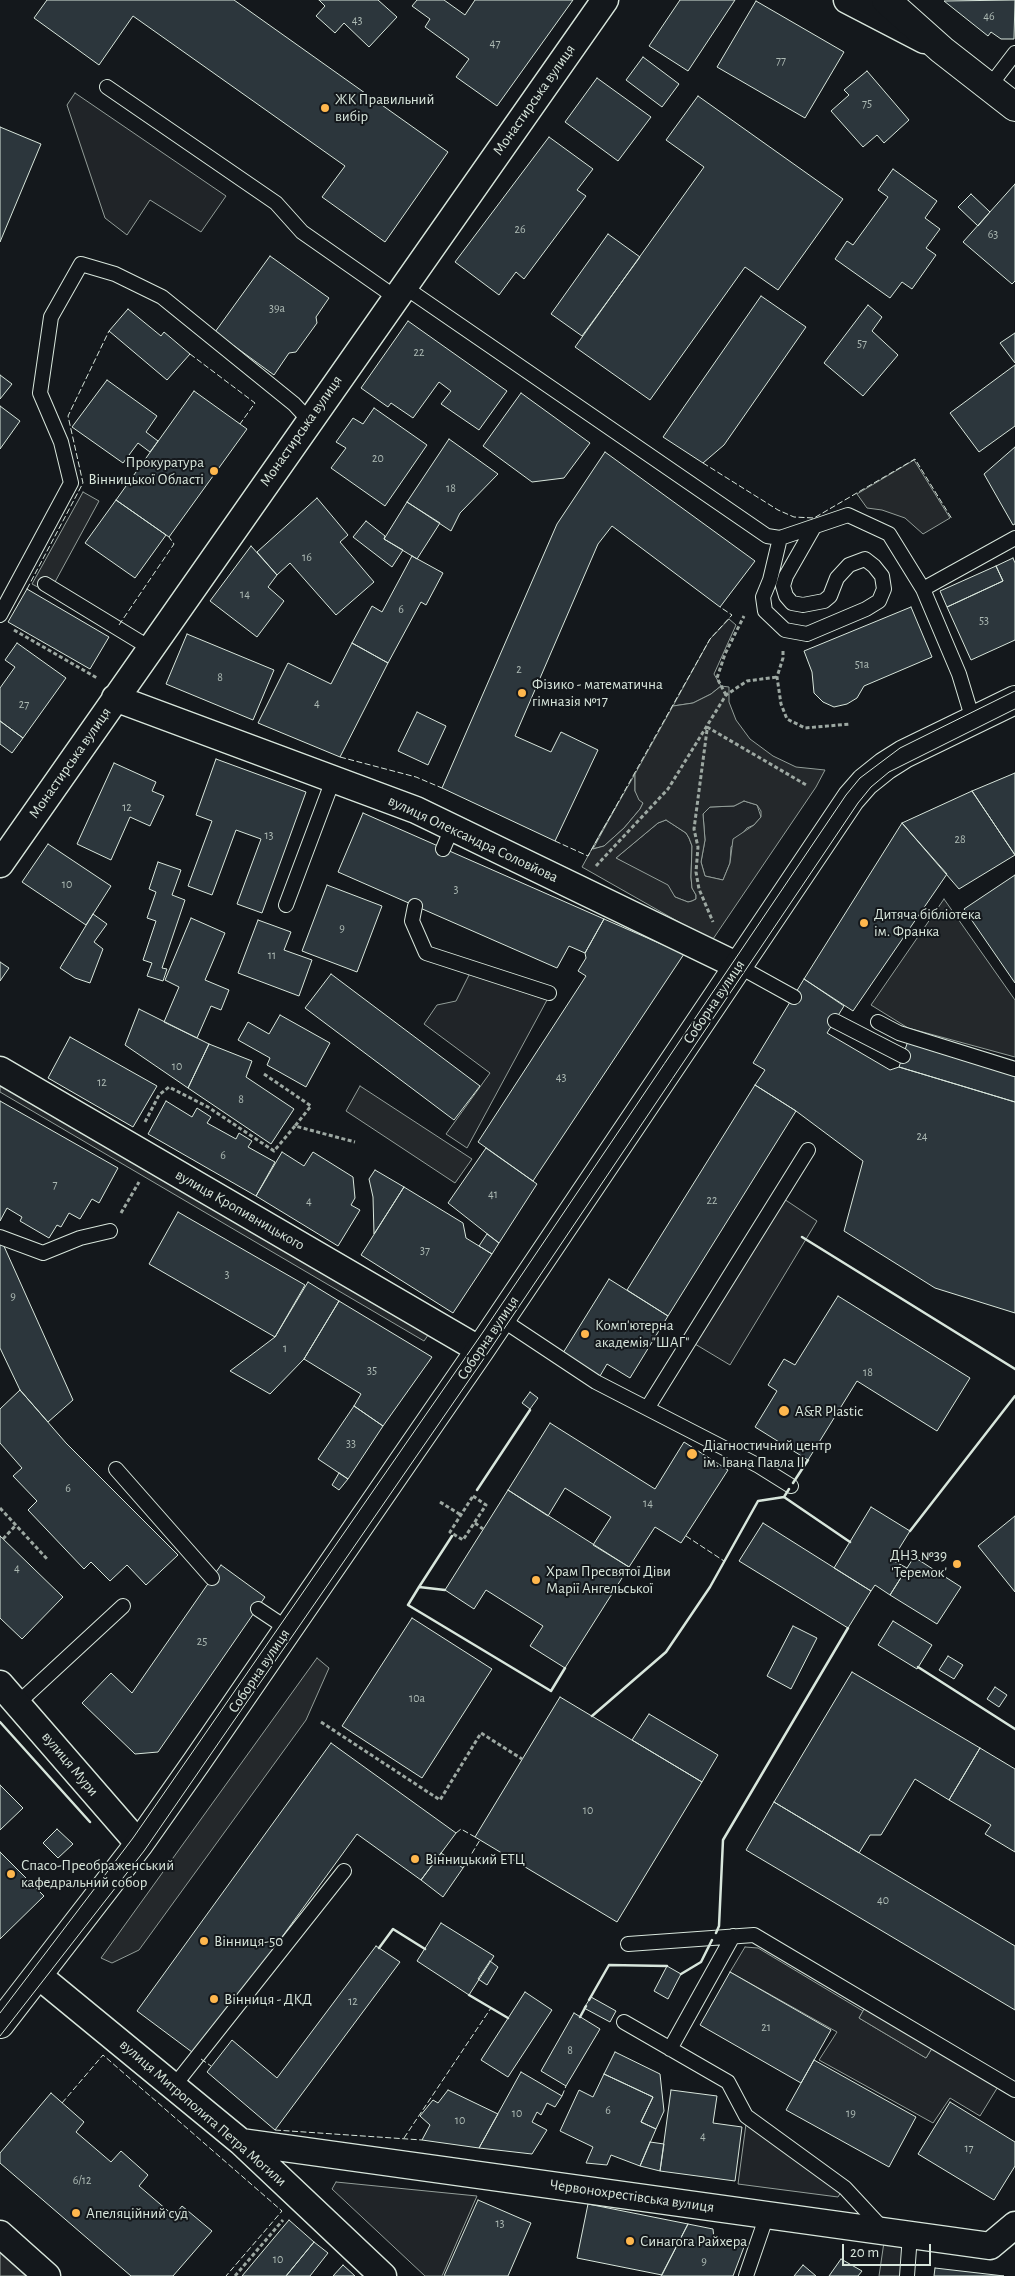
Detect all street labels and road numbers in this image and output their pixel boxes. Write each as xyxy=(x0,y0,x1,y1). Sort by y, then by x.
street label: Монастирська вулиця xyxy=(489,41,579,159)
street label: Монастирська вулиця xyxy=(256,372,346,490)
street label: Монастирська вулиця xyxy=(25,704,115,822)
street label: вулиця Олександра Соловйова xyxy=(385,792,561,886)
street label: Соборна вулиця xyxy=(679,957,749,1047)
street label: вулиця Кропивницького xyxy=(172,1166,308,1254)
street label: Соборна вулиця xyxy=(453,1293,523,1383)
street label: Соборна вулиця xyxy=(224,1626,294,1716)
street label: вулиця Мури xyxy=(38,1728,102,1800)
street label: вулиця Митрополита Петра Могили xyxy=(116,2036,290,2190)
street label: Червонохрестівська вулиця xyxy=(549,2176,715,2216)

